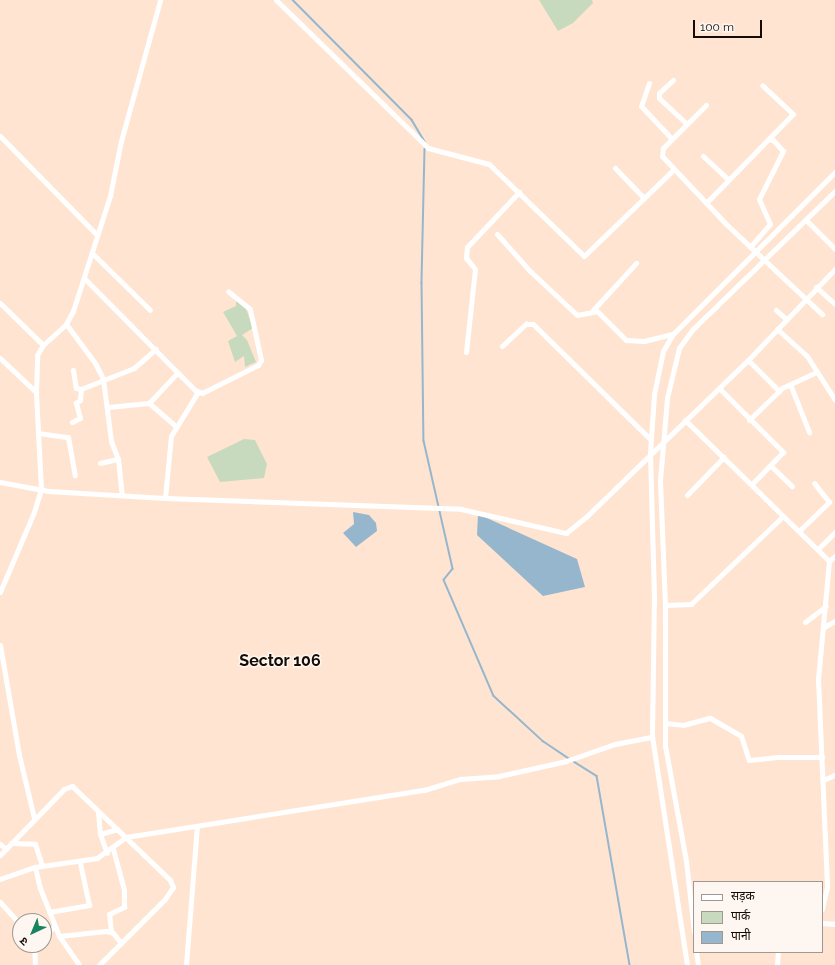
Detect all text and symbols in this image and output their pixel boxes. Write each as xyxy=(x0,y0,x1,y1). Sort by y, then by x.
scale bar xyxy=(695,12,764,38)
text: 100 m xyxy=(700,20,734,34)
district label: Sector 106 xyxy=(239,651,321,671)
legend xyxy=(693,881,823,953)
text: सड़क xyxy=(731,889,755,903)
text: पार्क xyxy=(731,909,750,923)
north arrow xyxy=(12,913,52,953)
text: पानी xyxy=(731,929,751,943)
text: उ xyxy=(17,934,31,948)

